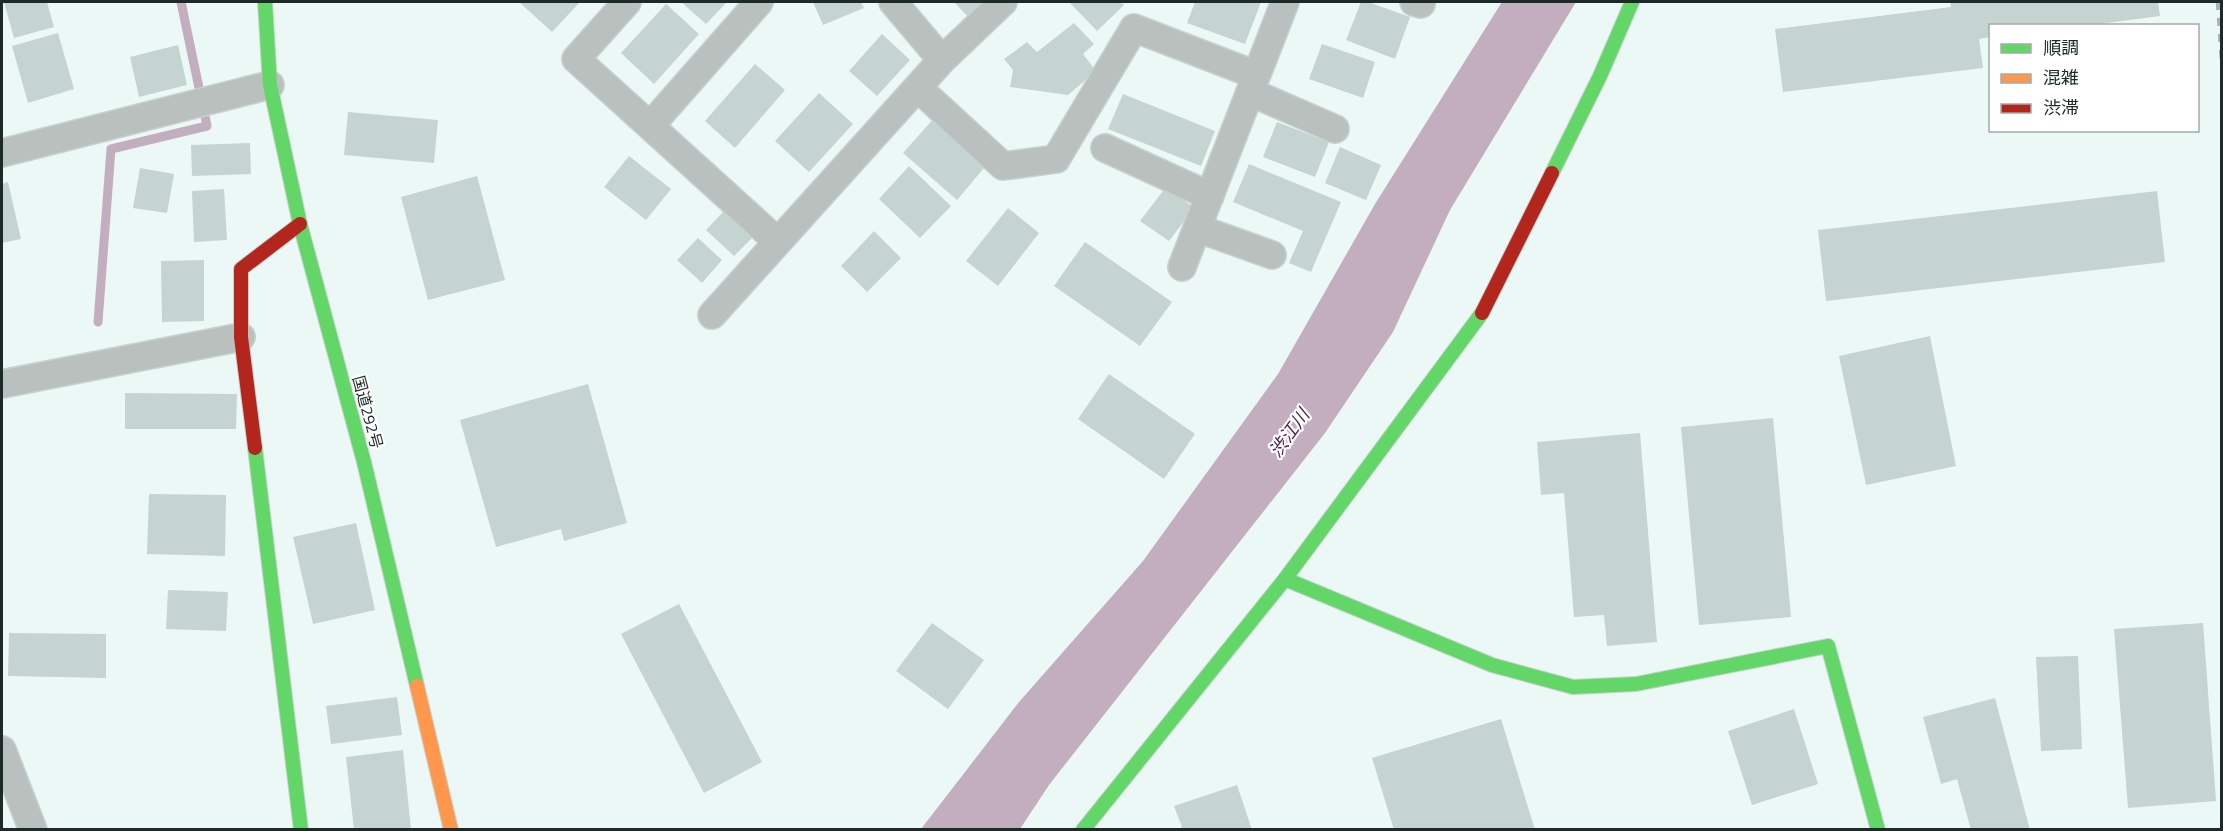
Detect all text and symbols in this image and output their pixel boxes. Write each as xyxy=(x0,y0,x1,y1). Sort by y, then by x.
legend xyxy=(1989,24,2199,132)
text: 順調 xyxy=(2043,34,2079,61)
text: 混雑 xyxy=(2043,64,2079,91)
text: 渋滞 xyxy=(2043,94,2079,121)
street label: 国道292号 xyxy=(347,373,389,451)
water label: 渋江川 xyxy=(1262,402,1317,463)

